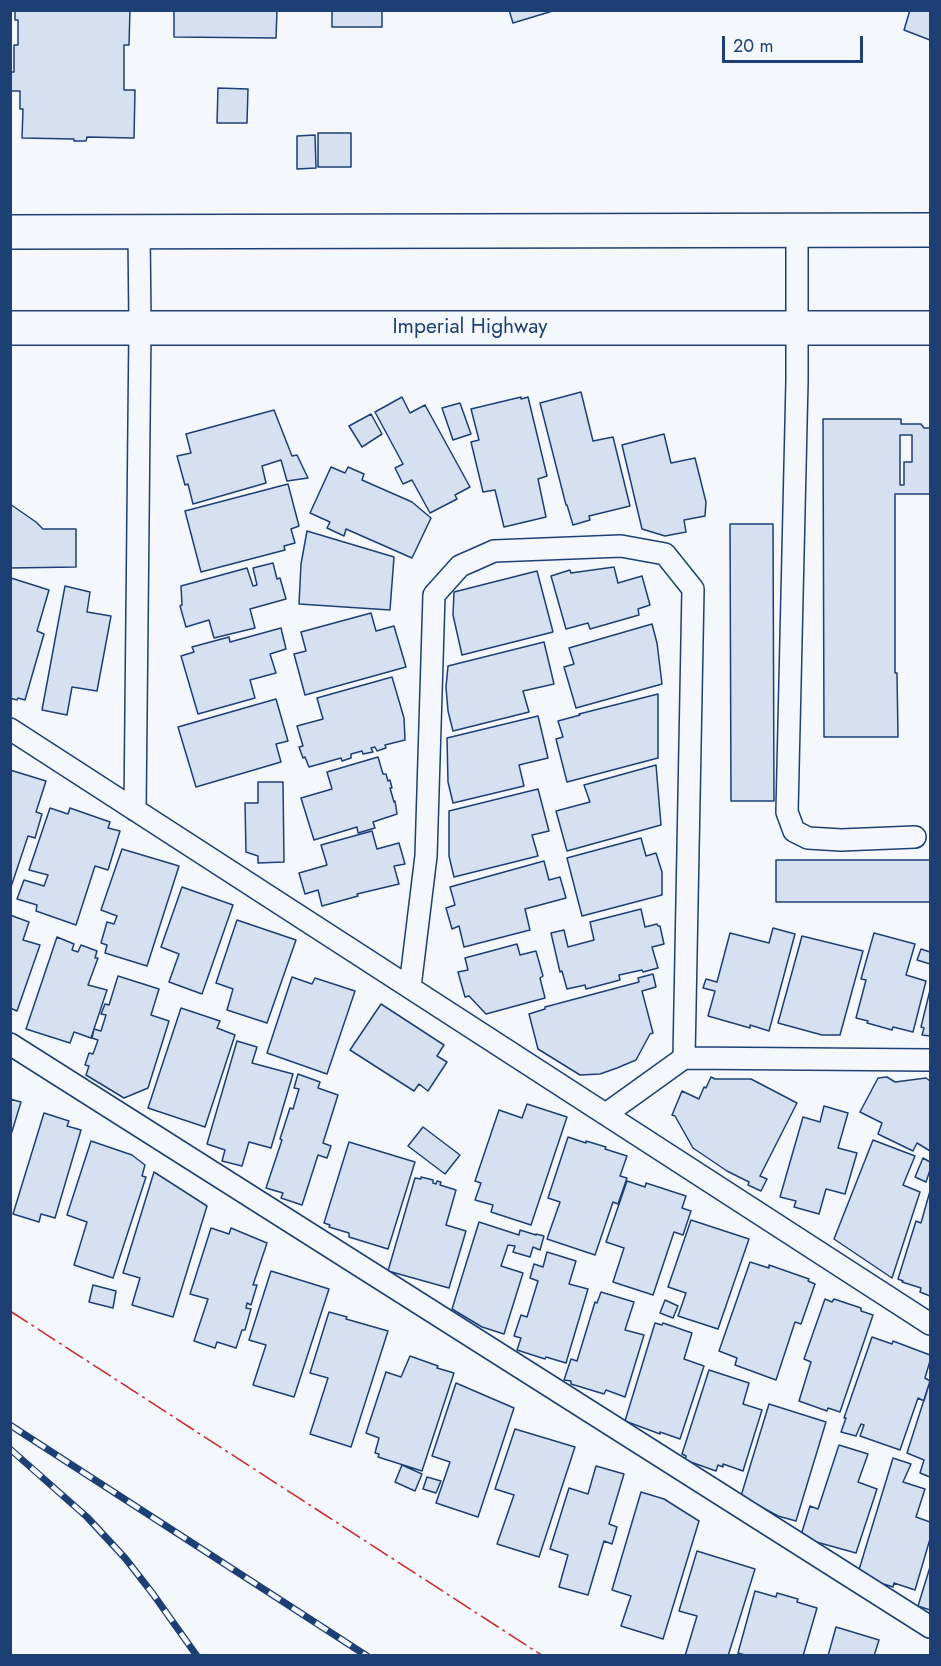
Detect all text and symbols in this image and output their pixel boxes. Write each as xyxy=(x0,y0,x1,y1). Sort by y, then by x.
scale bar xyxy=(725,24,866,62)
text: 20 m xyxy=(733,33,773,59)
street label: Imperial Highway xyxy=(392,315,548,341)

